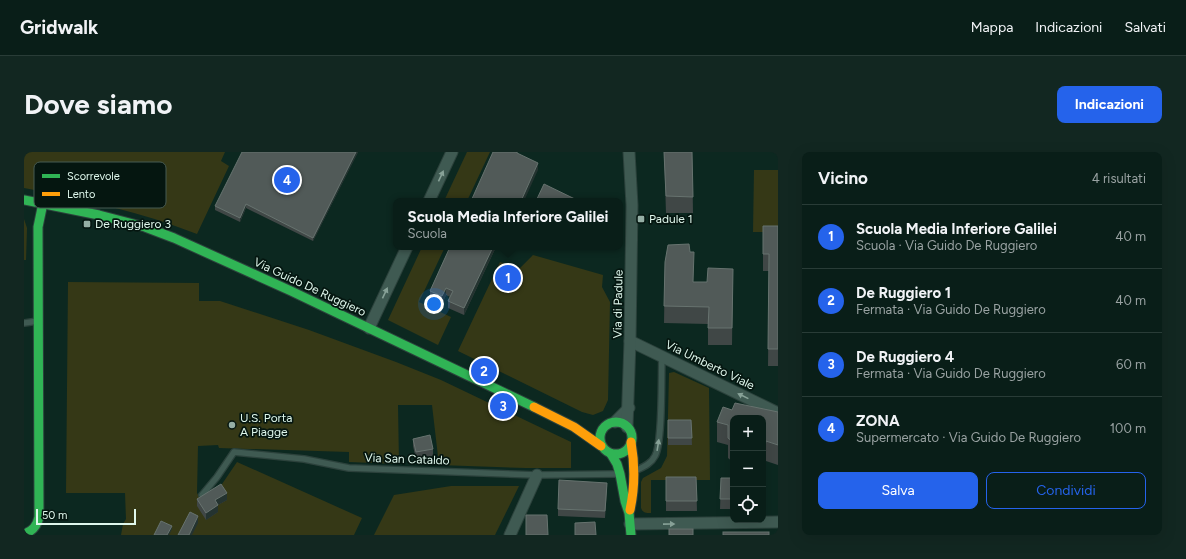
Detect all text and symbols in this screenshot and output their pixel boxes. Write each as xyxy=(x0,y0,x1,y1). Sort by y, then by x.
text: Gridwalk xyxy=(20,16,98,39)
text: Mappa xyxy=(971,19,1013,36)
text: Indicazioni xyxy=(1035,19,1102,36)
text: Salvati xyxy=(1124,19,1166,36)
button: Indicazioni xyxy=(1057,86,1162,123)
text: Dove siamo xyxy=(24,87,173,121)
legend xyxy=(34,162,166,208)
pin: 4 xyxy=(274,165,300,195)
text: Vicino xyxy=(818,168,868,188)
text: Scorrevole xyxy=(67,170,120,183)
one-way arrow xyxy=(438,171,444,182)
text: 4 risultati xyxy=(1092,171,1146,186)
text: Lento xyxy=(67,188,95,201)
popup xyxy=(393,198,623,250)
text: Scuola Media Inferiore Galilei xyxy=(408,208,608,226)
place label: Padule 1 xyxy=(649,212,693,226)
marker: Padule 1 xyxy=(636,214,646,224)
place label: De Ruggiero 3 xyxy=(95,217,171,231)
marker: De Ruggiero 3 xyxy=(82,219,92,229)
text: Scuola Media Inferiore Galilei xyxy=(856,220,1057,238)
text: Scuola xyxy=(408,226,447,241)
text: 1 xyxy=(828,229,834,244)
text: 40 m xyxy=(1115,229,1146,244)
text: Scuola · Via Guido De Ruggiero xyxy=(856,238,1037,253)
street label: Via Guido De Ruggiero xyxy=(252,255,368,319)
pin: 1 xyxy=(495,263,521,293)
street label: Via di Padule xyxy=(610,269,626,339)
text: De Ruggiero 1 xyxy=(856,284,951,302)
one-way arrow xyxy=(382,288,388,299)
text: 2 xyxy=(827,293,835,308)
text: 40 m xyxy=(1115,293,1146,308)
your location xyxy=(424,294,444,314)
text: Fermata · Via Guido De Ruggiero xyxy=(856,302,1046,317)
street label: Via Umberto Viale xyxy=(663,337,757,393)
text: De Ruggiero 4 xyxy=(856,348,954,366)
pin: 2 xyxy=(471,356,497,386)
text: 3 xyxy=(827,357,835,372)
text: 60 m xyxy=(1116,357,1146,372)
text: Fermata · Via Guido De Ruggiero xyxy=(856,366,1046,381)
pin: 3 xyxy=(490,391,516,421)
one-way arrow xyxy=(737,393,749,399)
place label: U.S. Porta A Piagge xyxy=(240,411,292,439)
text: ZONA xyxy=(856,412,900,430)
map controls xyxy=(730,415,766,523)
button: + xyxy=(730,415,766,451)
marker: U.S. Porta A Piagge xyxy=(227,420,237,430)
text: 4 xyxy=(827,421,835,436)
text: 100 m xyxy=(1110,421,1146,436)
text: Supermercato · Via Guido De Ruggiero xyxy=(856,430,1081,445)
one-way arrow xyxy=(655,438,661,451)
street label: Via San Cataldo xyxy=(364,451,450,467)
button: − xyxy=(730,451,766,487)
button: Salva xyxy=(818,472,978,509)
button: Condividi xyxy=(986,472,1146,509)
button: locate xyxy=(730,487,766,523)
scale bar xyxy=(36,507,136,526)
text: 50 m xyxy=(42,509,67,522)
one-way arrow xyxy=(663,521,676,527)

